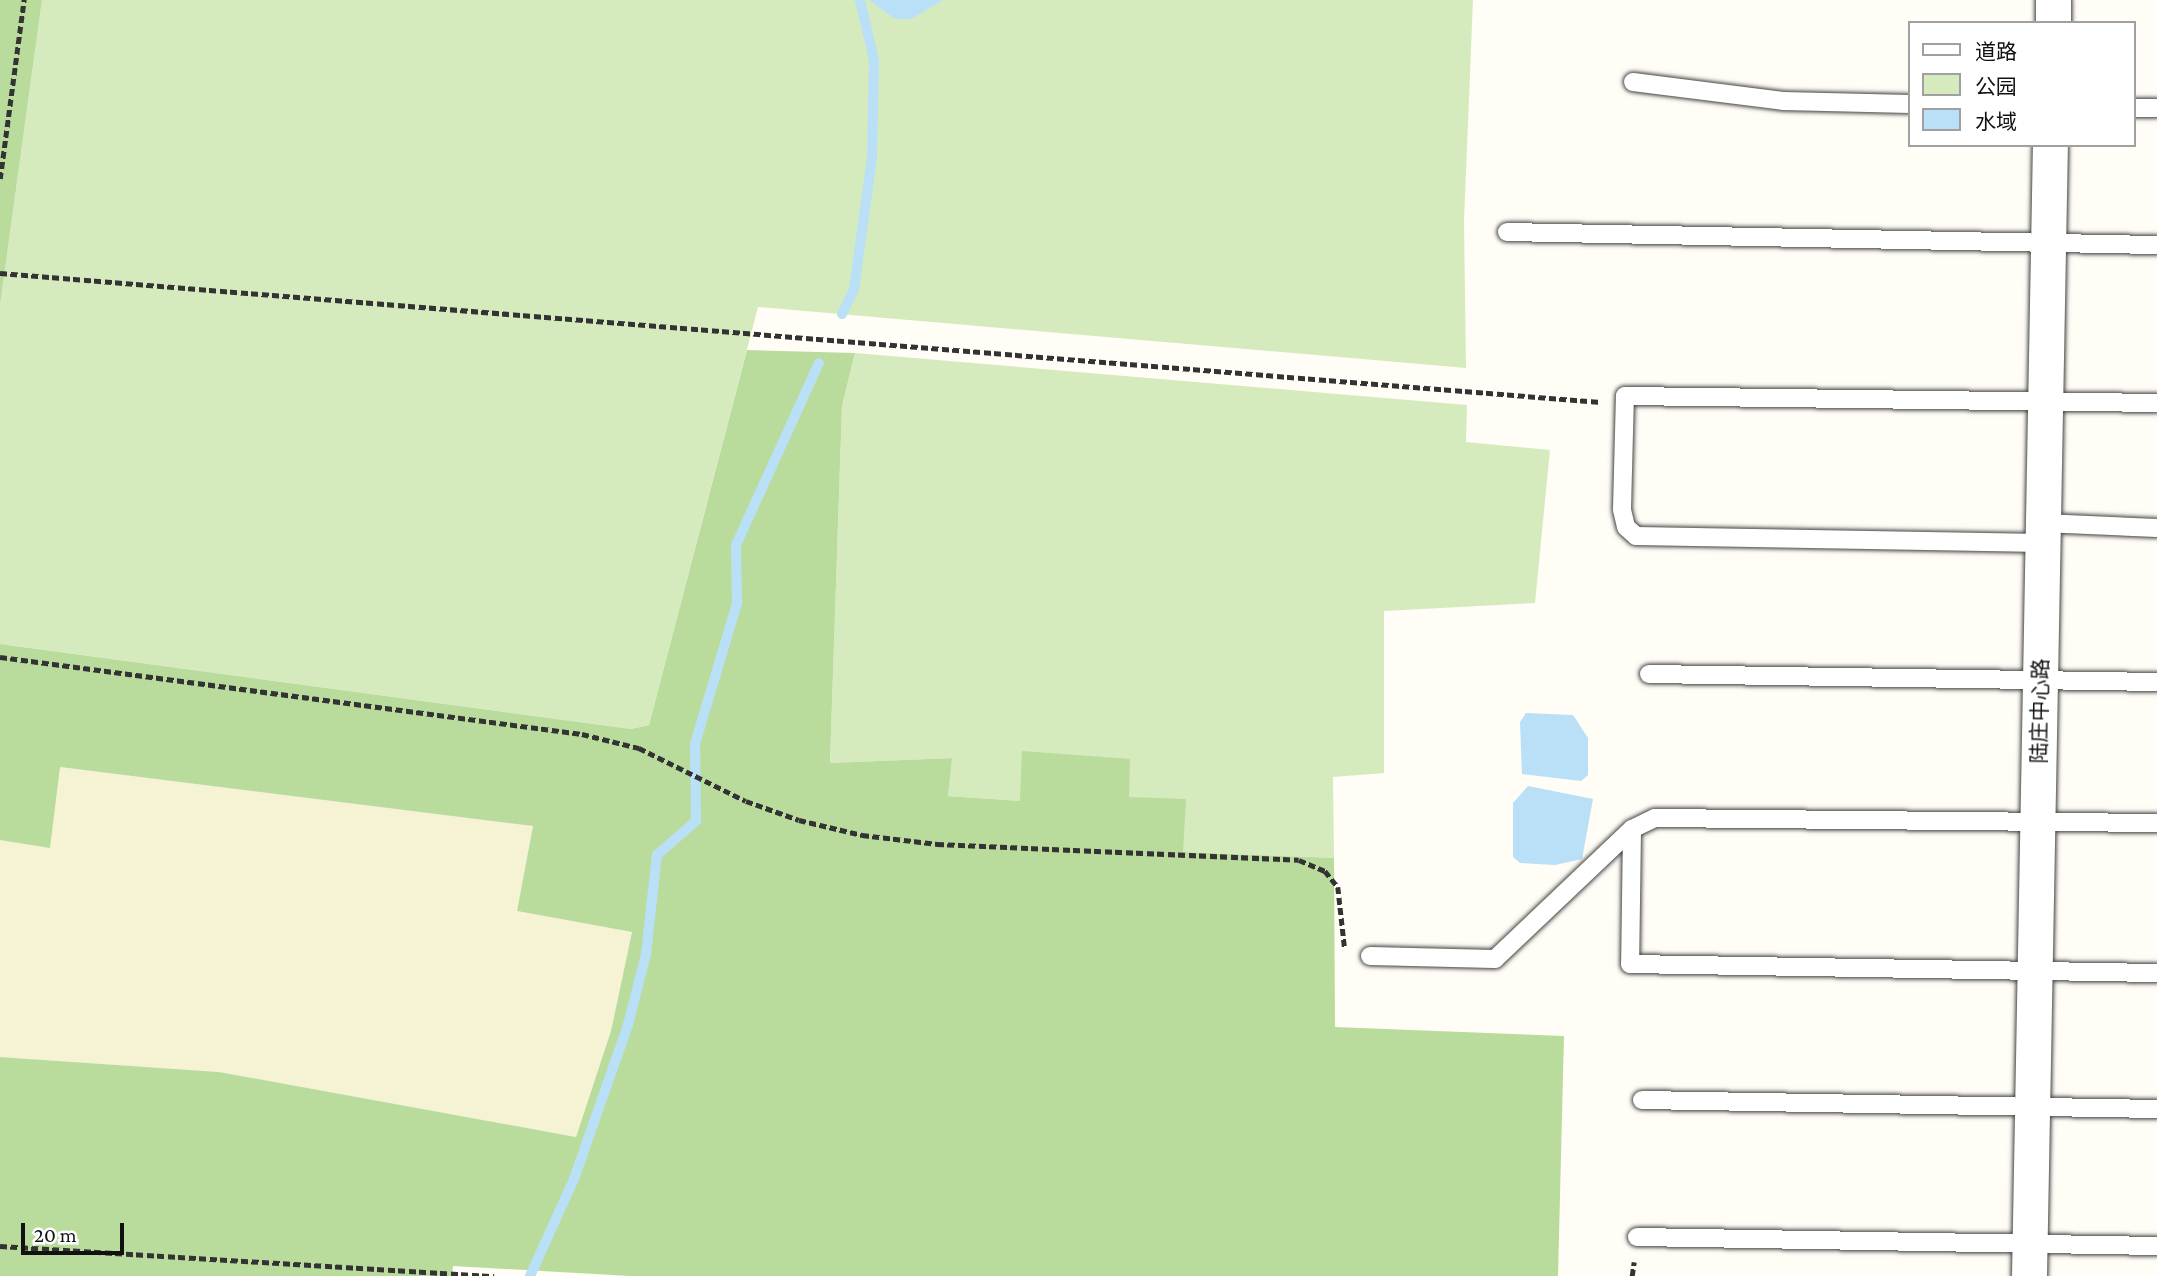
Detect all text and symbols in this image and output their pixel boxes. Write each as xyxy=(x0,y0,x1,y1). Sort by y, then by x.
legend xyxy=(1909,21,2136,147)
text: 道路 xyxy=(1975,40,2017,64)
text: 公园 xyxy=(1975,75,2017,99)
text: 水域 xyxy=(1975,110,2017,134)
street label: 陆庄中心路 xyxy=(2026,658,2054,764)
scale bar xyxy=(24,1210,128,1254)
text: 20 m xyxy=(34,1223,77,1247)

